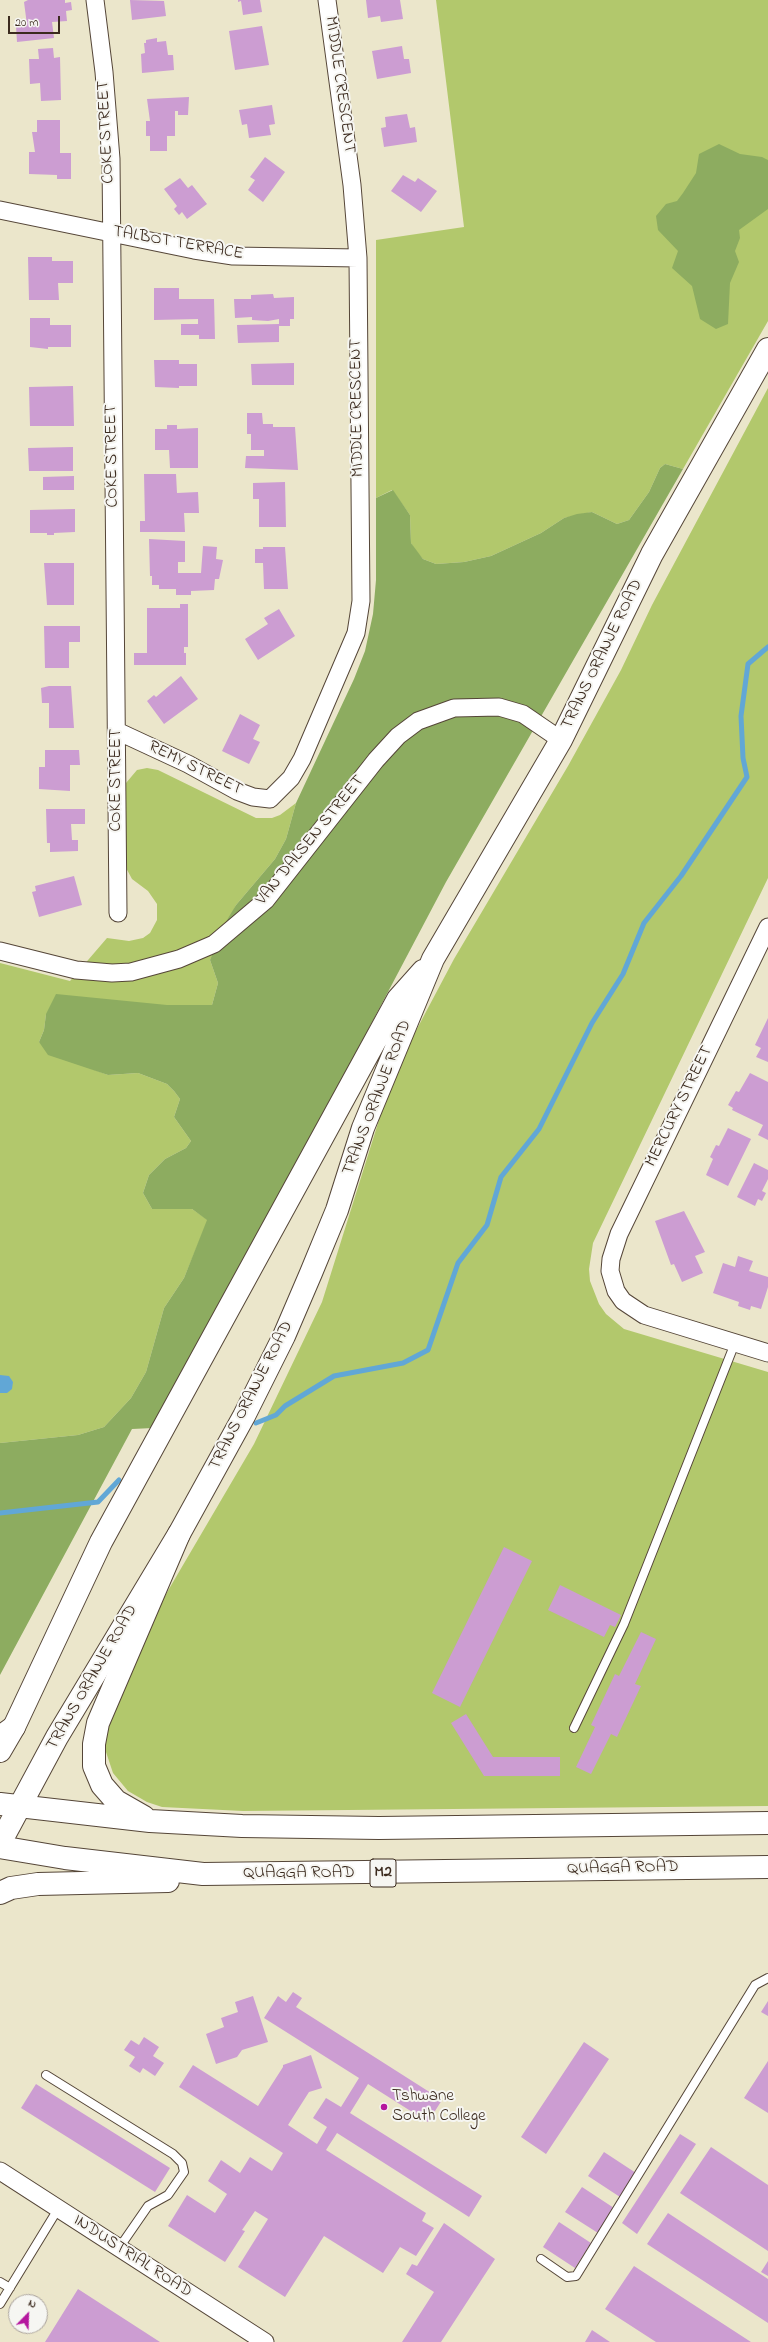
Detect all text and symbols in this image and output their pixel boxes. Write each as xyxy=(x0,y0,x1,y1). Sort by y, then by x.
scale bar xyxy=(10,8,62,34)
text: 20 m xyxy=(15,14,38,32)
street label: MIDDLE CRESCENT xyxy=(319,15,359,155)
street label: COKE STREET xyxy=(94,80,120,184)
street label: TALBOT TERRACE xyxy=(111,222,245,266)
street label: MIDDLE CRESCENT xyxy=(347,339,369,477)
street label: COKE STREET xyxy=(102,404,124,508)
street label: TRANS ORANJE ROAD xyxy=(558,577,648,733)
street label: COKE STREET xyxy=(107,728,127,832)
street label: REMY STREET xyxy=(144,737,246,801)
street label: VAN DALSEN STREET xyxy=(252,772,370,910)
street label: TRANS ORANJE ROAD xyxy=(339,1018,417,1178)
street label: MERCURY STREET xyxy=(642,1043,718,1171)
street label: TRANS ORANJE ROAD xyxy=(206,1318,298,1474)
street label: TRANS ORANJE ROAD xyxy=(43,1602,143,1754)
street label: QUAGGA ROAD xyxy=(567,1858,679,1880)
road number: M2 xyxy=(370,1859,396,1887)
street label: QUAGGA ROAD xyxy=(243,1864,355,1884)
place label: Tshwane South College xyxy=(392,2087,486,2127)
marker: Tshwane South College xyxy=(379,2102,389,2112)
street label: INDUSTRIAL ROAD xyxy=(69,2211,195,2303)
north arrow xyxy=(8,2294,48,2334)
text: N xyxy=(26,2295,39,2313)

